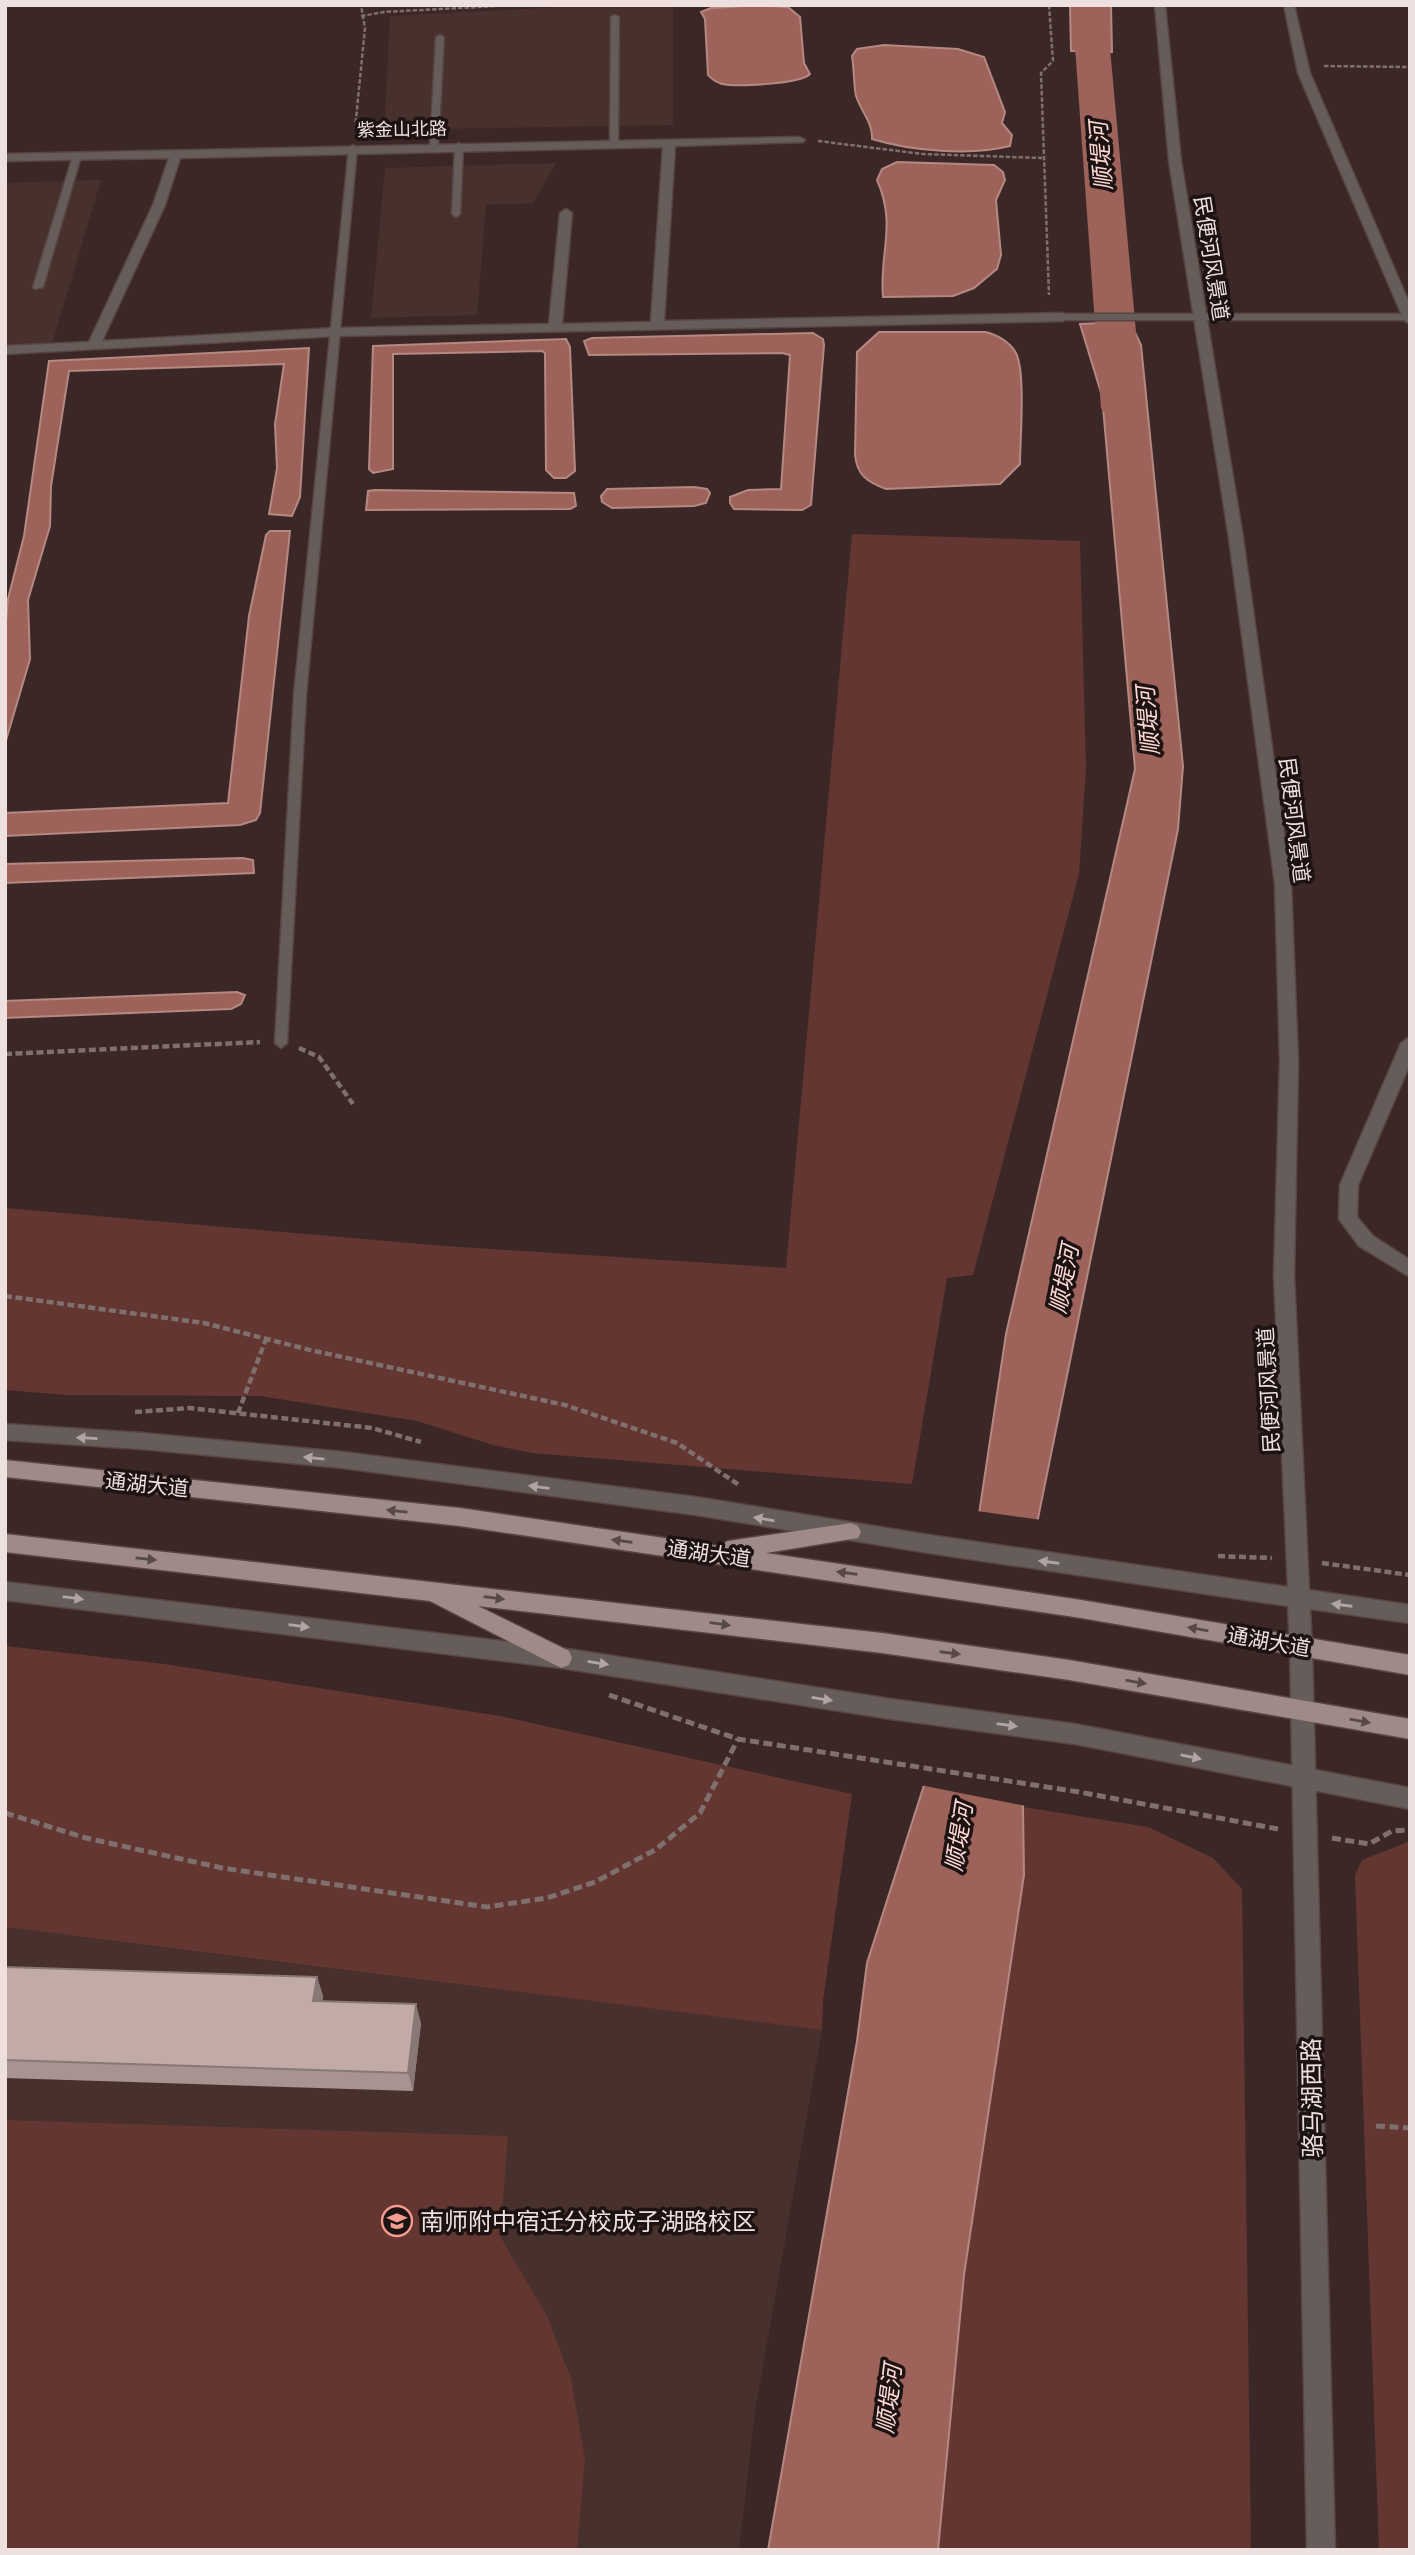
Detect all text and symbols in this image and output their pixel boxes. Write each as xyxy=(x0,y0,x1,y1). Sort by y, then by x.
water label: 顺堤河 xyxy=(1085,117,1117,192)
street label: 紫金山北路 xyxy=(357,118,447,140)
street label: 民便河风景道 xyxy=(1190,194,1234,322)
water label: 顺堤河 xyxy=(1132,682,1164,757)
street label: 民便河风景道 xyxy=(1275,756,1315,884)
water label: 顺堤河 xyxy=(1045,1239,1084,1315)
street label: 民便河风景道 xyxy=(1253,1326,1283,1454)
one-way arrow xyxy=(76,1433,98,1444)
one-way arrow xyxy=(302,1452,324,1463)
street label: 通湖大道 xyxy=(104,1468,190,1500)
one-way arrow xyxy=(528,1481,550,1492)
one-way arrow xyxy=(386,1505,408,1516)
one-way arrow xyxy=(753,1513,775,1524)
one-way arrow xyxy=(611,1535,633,1546)
street label: 通湖大道 xyxy=(666,1535,752,1571)
one-way arrow xyxy=(135,1553,157,1564)
one-way arrow xyxy=(1037,1556,1059,1567)
one-way arrow xyxy=(836,1568,858,1579)
one-way arrow xyxy=(62,1593,84,1604)
one-way arrow xyxy=(483,1593,505,1604)
one-way arrow xyxy=(1331,1599,1353,1610)
one-way arrow xyxy=(709,1619,731,1630)
one-way arrow xyxy=(288,1620,310,1631)
street label: 通湖大道 xyxy=(1226,1622,1312,1660)
one-way arrow xyxy=(1187,1623,1209,1634)
one-way arrow xyxy=(939,1648,961,1659)
one-way arrow xyxy=(587,1658,609,1669)
one-way arrow xyxy=(1125,1677,1147,1688)
one-way arrow xyxy=(811,1694,833,1705)
one-way arrow xyxy=(1349,1716,1371,1727)
one-way arrow xyxy=(996,1720,1018,1731)
one-way arrow xyxy=(1180,1751,1202,1762)
water label: 顺堤河 xyxy=(941,1797,978,1873)
street label: 骆马湖西路 xyxy=(1297,2038,1327,2158)
school or university icon: 南师附中宿迁分校成子湖路校区 xyxy=(380,2204,414,2238)
place label: 南师附中宿迁分校成子湖路校区 xyxy=(420,2208,756,2235)
water label: 顺堤河 xyxy=(872,2359,907,2435)

